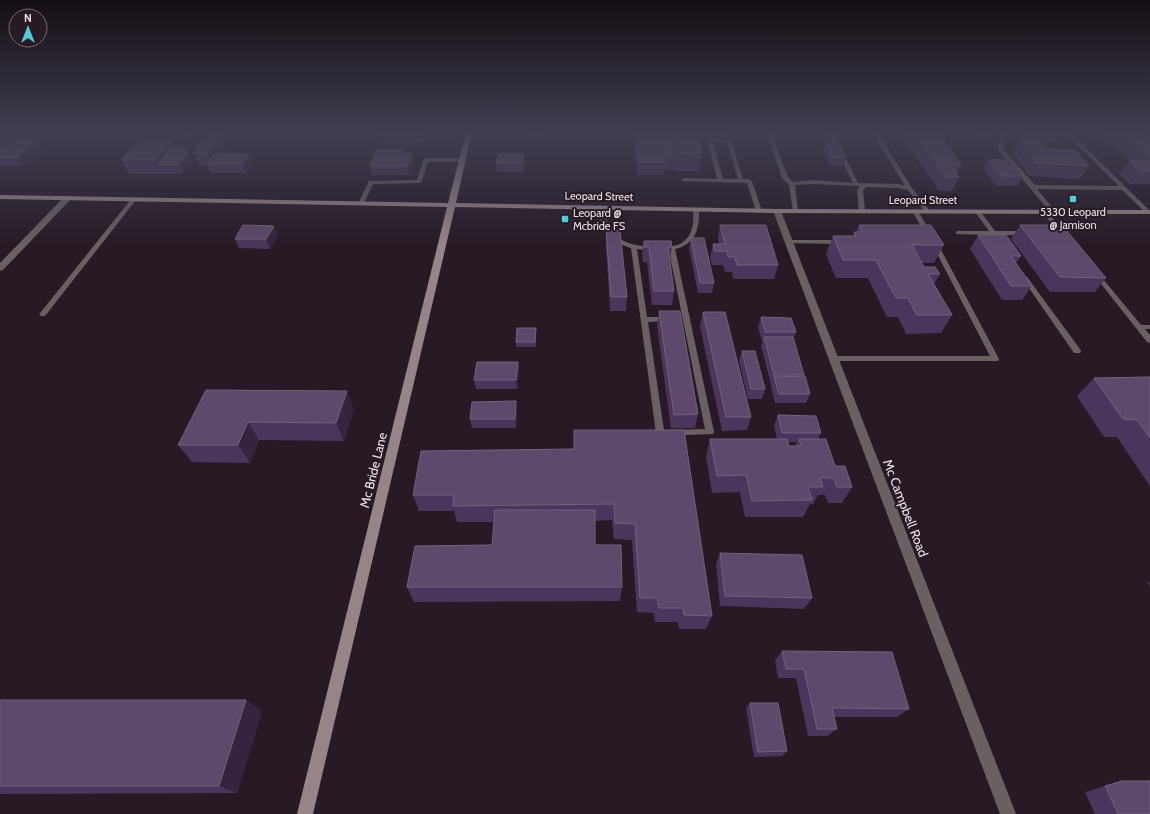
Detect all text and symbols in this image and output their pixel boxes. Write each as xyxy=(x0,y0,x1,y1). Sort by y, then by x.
north arrow xyxy=(8,8,48,48)
text: N xyxy=(24,11,32,25)
street label: Leopard Street xyxy=(565,188,634,204)
street label: Leopard Street xyxy=(889,193,958,207)
marker: 5330 Leopard @ Jamison xyxy=(1068,194,1078,204)
place label: 5330 Leopard @ Jamison xyxy=(1040,205,1106,232)
place label: Leopard @ Mcbride FS xyxy=(573,206,626,233)
marker: Leopard @ Mcbride FS xyxy=(560,214,570,224)
street label: Mc Bride Lane xyxy=(356,430,390,509)
street label: Mc Campbell Road xyxy=(880,457,932,559)

